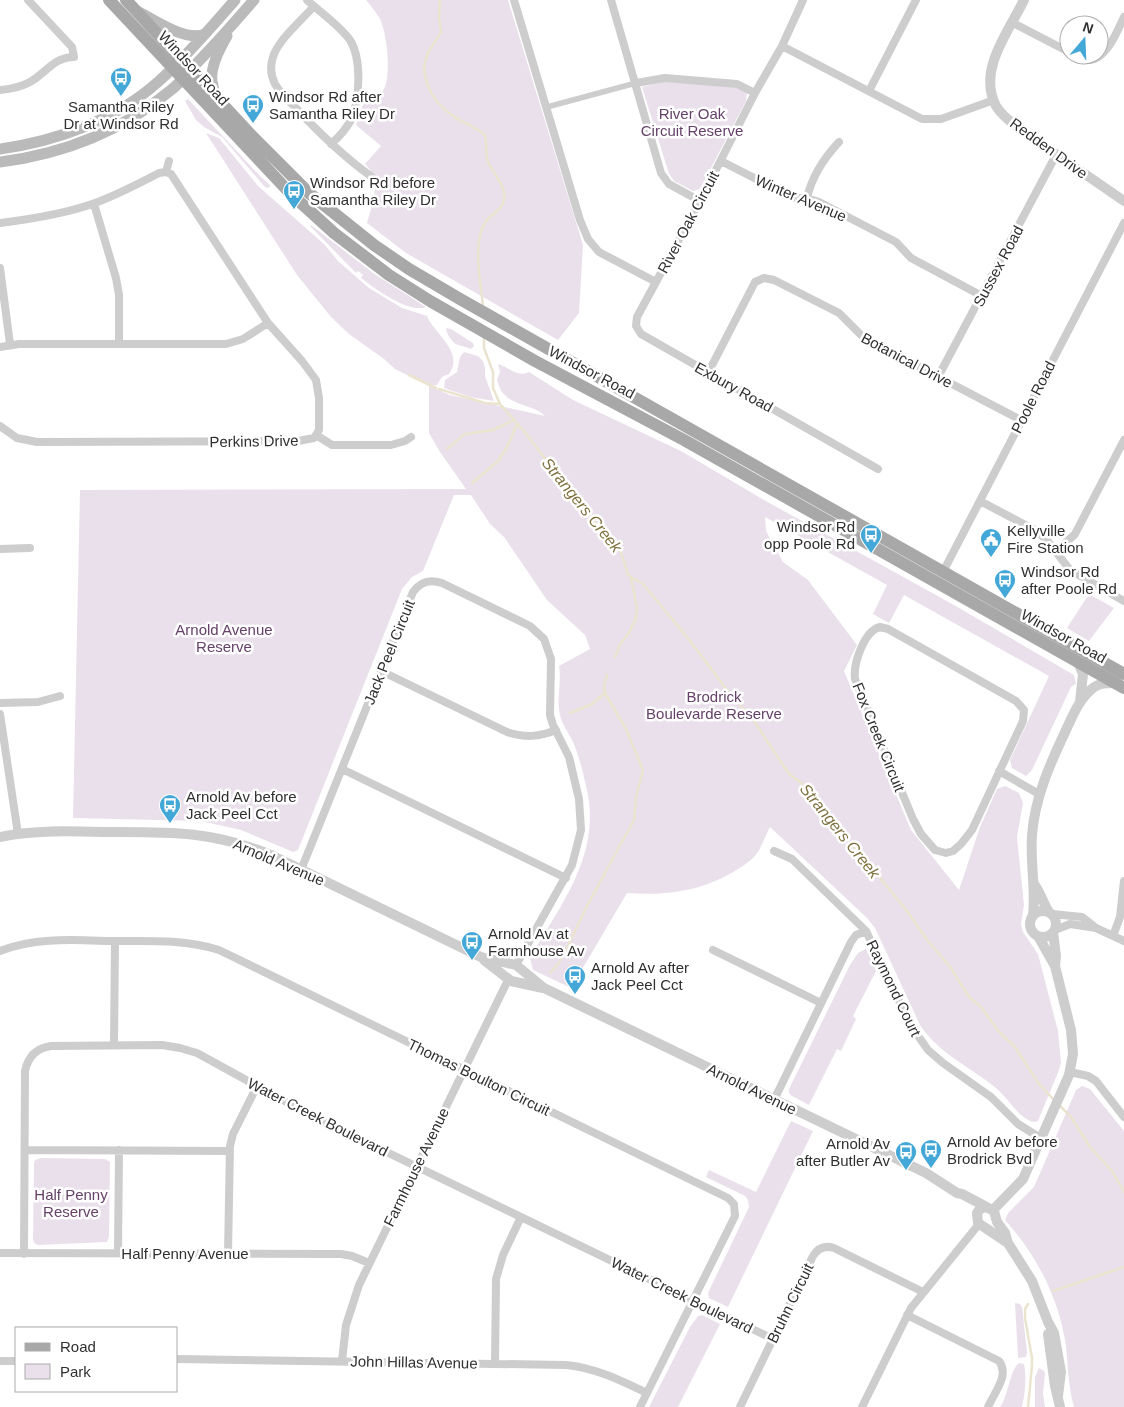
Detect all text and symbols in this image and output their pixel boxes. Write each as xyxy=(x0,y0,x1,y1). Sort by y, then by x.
north arrow xyxy=(1059,15,1109,65)
text: N xyxy=(1081,18,1096,37)
street label: Windsor Road xyxy=(155,27,233,109)
bus stop icon: Samantha Riley Dr at Windsor Rd xyxy=(109,66,133,97)
place label: Windsor Rd after Samantha Riley Dr xyxy=(269,88,395,122)
bus stop icon: Windsor Rd after Samantha Riley Dr xyxy=(241,93,265,124)
place label: Samantha Riley Dr at Windsor Rd xyxy=(63,98,179,132)
park label: River Oak Circuit Reserve xyxy=(641,105,743,139)
street label: Redden Drive xyxy=(1007,114,1091,182)
street label: River Oak Circuit xyxy=(654,167,723,276)
street label: Winter Avenue xyxy=(753,171,849,225)
place label: Windsor Rd before Samantha Riley Dr xyxy=(310,174,436,208)
bus stop icon: Windsor Rd before Samantha Riley Dr xyxy=(282,179,306,210)
street label: Sussex Road xyxy=(970,223,1026,309)
street label: Botanical Drive xyxy=(858,329,956,391)
street label: Windsor Road xyxy=(546,342,638,402)
street label: Poole Road xyxy=(1008,358,1058,436)
street label: Exbury Road xyxy=(692,359,776,415)
street label: Perkins Drive xyxy=(209,432,299,450)
water label: Strangers Creek xyxy=(539,454,626,556)
place label: Windsor Rd opp Poole Rd xyxy=(764,518,855,552)
place label: Kellyville Fire Station xyxy=(1007,522,1084,556)
bus stop icon: Windsor Rd opp Poole Rd xyxy=(859,523,883,554)
public building icon: Kellyville Fire Station xyxy=(979,527,1003,558)
place label: Windsor Rd after Poole Rd xyxy=(1021,563,1117,597)
bus stop icon: Windsor Rd after Poole Rd xyxy=(993,568,1017,599)
street label: Jack Peel Circuit xyxy=(360,596,418,707)
street label: Windsor Road xyxy=(1018,606,1110,666)
park label: Arnold Avenue Reserve xyxy=(175,621,273,655)
street label: Fox Creek Circuit xyxy=(849,680,909,795)
park label: Brodrick Boulevarde Reserve xyxy=(646,688,782,722)
water label: Strangers Creek xyxy=(797,780,884,882)
place label: Arnold Av before Jack Peel Cct xyxy=(186,788,297,822)
bus stop icon: Arnold Av before Jack Peel Cct xyxy=(158,793,182,824)
street label: Arnold Avenue xyxy=(231,835,327,889)
place label: Arnold Av at Farmhouse Av xyxy=(488,925,585,959)
bus stop icon: Arnold Av at Farmhouse Av xyxy=(460,930,484,961)
street label: Raymond Court xyxy=(863,937,925,1040)
place label: Arnold Av after Jack Peel Cct xyxy=(591,959,689,993)
bus stop icon: Arnold Av after Jack Peel Cct xyxy=(563,964,587,995)
street label: Thomas Boulton Circuit xyxy=(405,1035,554,1119)
street label: Arnold Avenue xyxy=(705,1060,799,1118)
street label: Water Creek Boulevard xyxy=(245,1074,391,1160)
street label: Farmhouse Avenue xyxy=(380,1105,452,1229)
place label: Arnold Av before Brodrick Bvd xyxy=(947,1133,1058,1167)
place label: Arnold Av after Butler Av xyxy=(796,1135,890,1169)
bus stop icon: Arnold Av before Brodrick Bvd xyxy=(919,1138,943,1169)
bus stop icon: Arnold Av after Butler Av xyxy=(894,1140,918,1171)
park label: Half Penny Reserve xyxy=(34,1186,108,1220)
street label: Half Penny Avenue xyxy=(121,1245,249,1262)
street label: Water Creek Boulevard xyxy=(608,1253,756,1337)
street label: Bruhn Circuit xyxy=(763,1260,817,1346)
legend xyxy=(15,1327,178,1392)
text: Road xyxy=(60,1338,96,1355)
street label: John Hillas Avenue xyxy=(350,1352,478,1372)
text: Park xyxy=(60,1363,91,1380)

